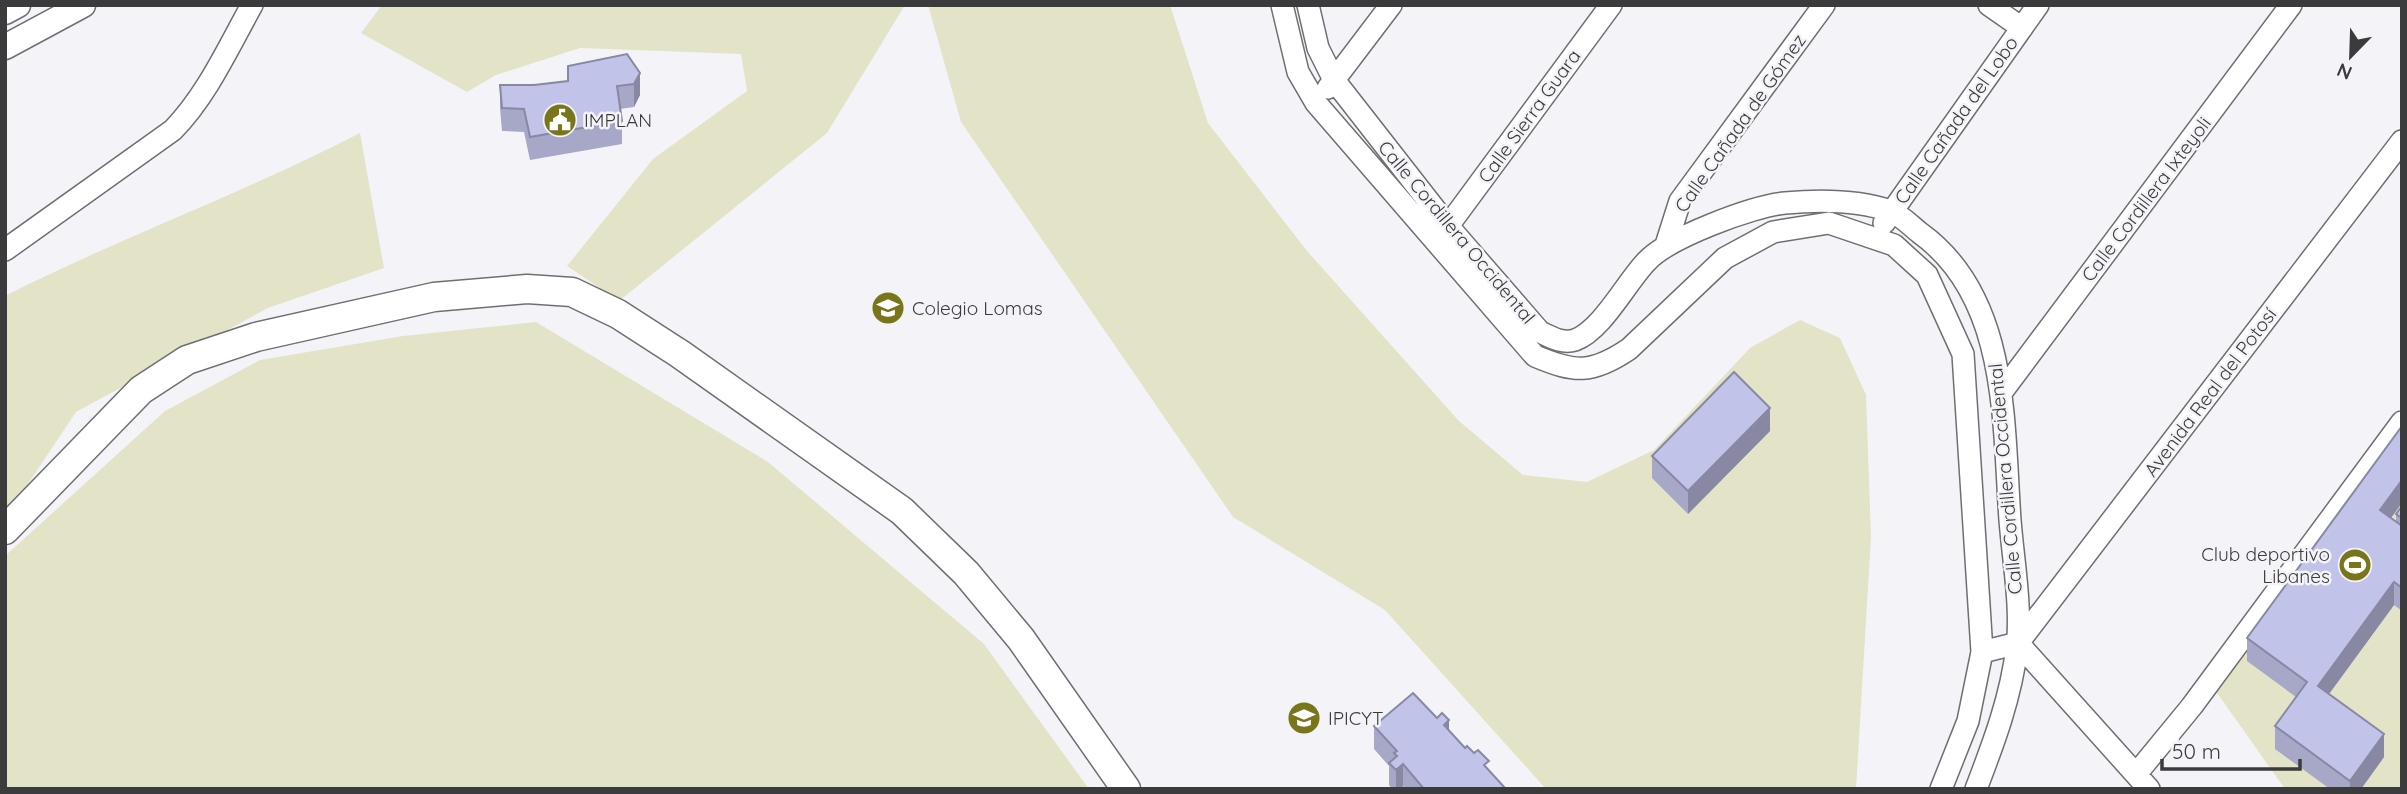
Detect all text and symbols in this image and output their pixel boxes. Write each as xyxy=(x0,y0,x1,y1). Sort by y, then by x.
north arrow xyxy=(2316,21,2386,91)
street label: Calle Cañada de Gómez xyxy=(1669,29,1811,217)
street label: Calle Cañada del Lobo xyxy=(1889,31,2023,209)
street label: Calle Sierra Guara xyxy=(1473,45,1585,187)
text: N xyxy=(2333,58,2355,85)
public building icon: IMPLAN xyxy=(541,101,579,139)
place label: IMPLAN xyxy=(584,108,652,132)
street label: Calle Cordillera Ixteyoli xyxy=(2076,112,2216,286)
street label: Calle Cordillera Occidental xyxy=(1373,135,1541,329)
school or university icon: Colegio Lomas xyxy=(869,289,907,327)
place label: Colegio Lomas xyxy=(912,296,1043,320)
street label: Avenida Real del Potosí xyxy=(2139,302,2282,481)
street label: Calle Cordillera Occidental xyxy=(1983,362,2027,596)
place label: Club deportivo Libanes xyxy=(2201,542,2330,588)
sports icon: Club deportivo Libanes xyxy=(2336,546,2374,584)
school or university icon: IPICYT xyxy=(1285,699,1323,737)
place label: IPICYT xyxy=(1328,706,1384,730)
scale bar xyxy=(2162,728,2300,772)
text: 50 m xyxy=(2172,738,2221,764)

